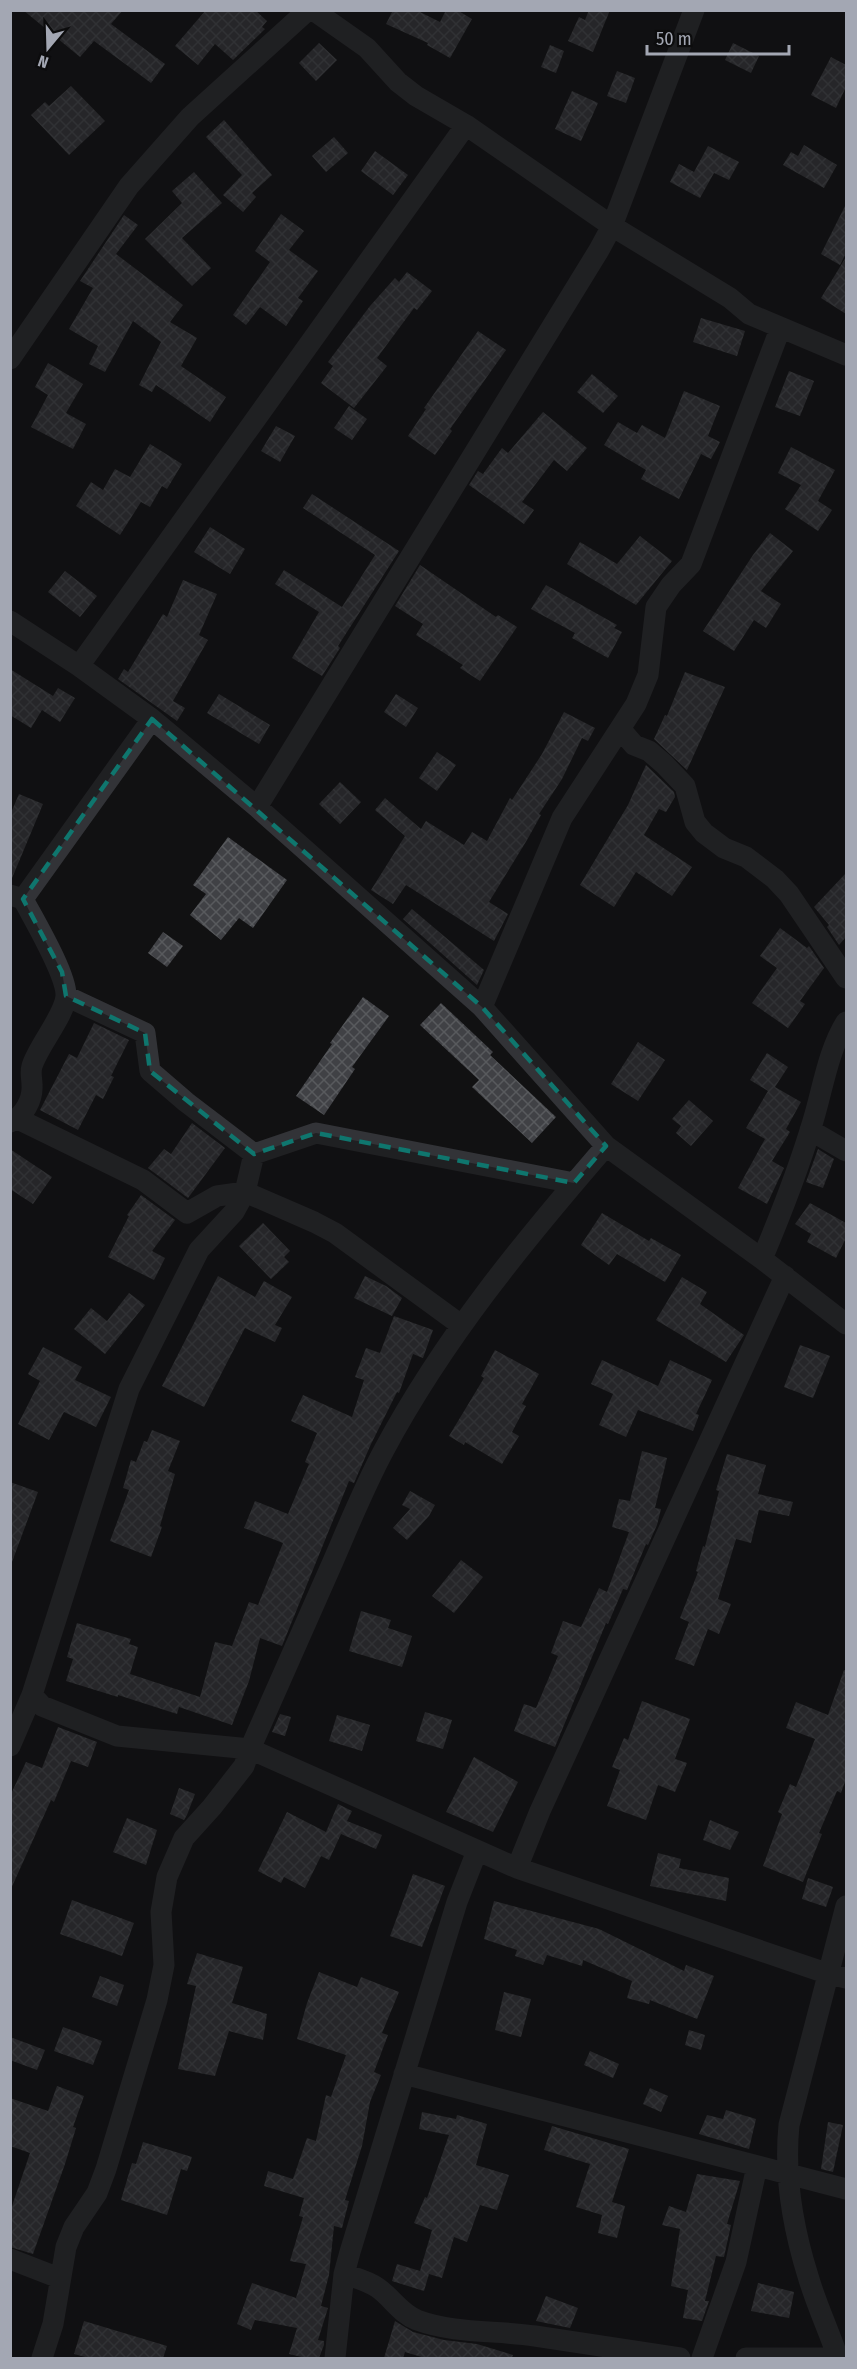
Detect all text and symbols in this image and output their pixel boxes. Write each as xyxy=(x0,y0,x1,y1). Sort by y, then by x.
north arrow xyxy=(18,18,78,78)
scale bar xyxy=(647,18,790,56)
text: 50 m xyxy=(656,28,692,50)
text: N xyxy=(36,51,51,72)

